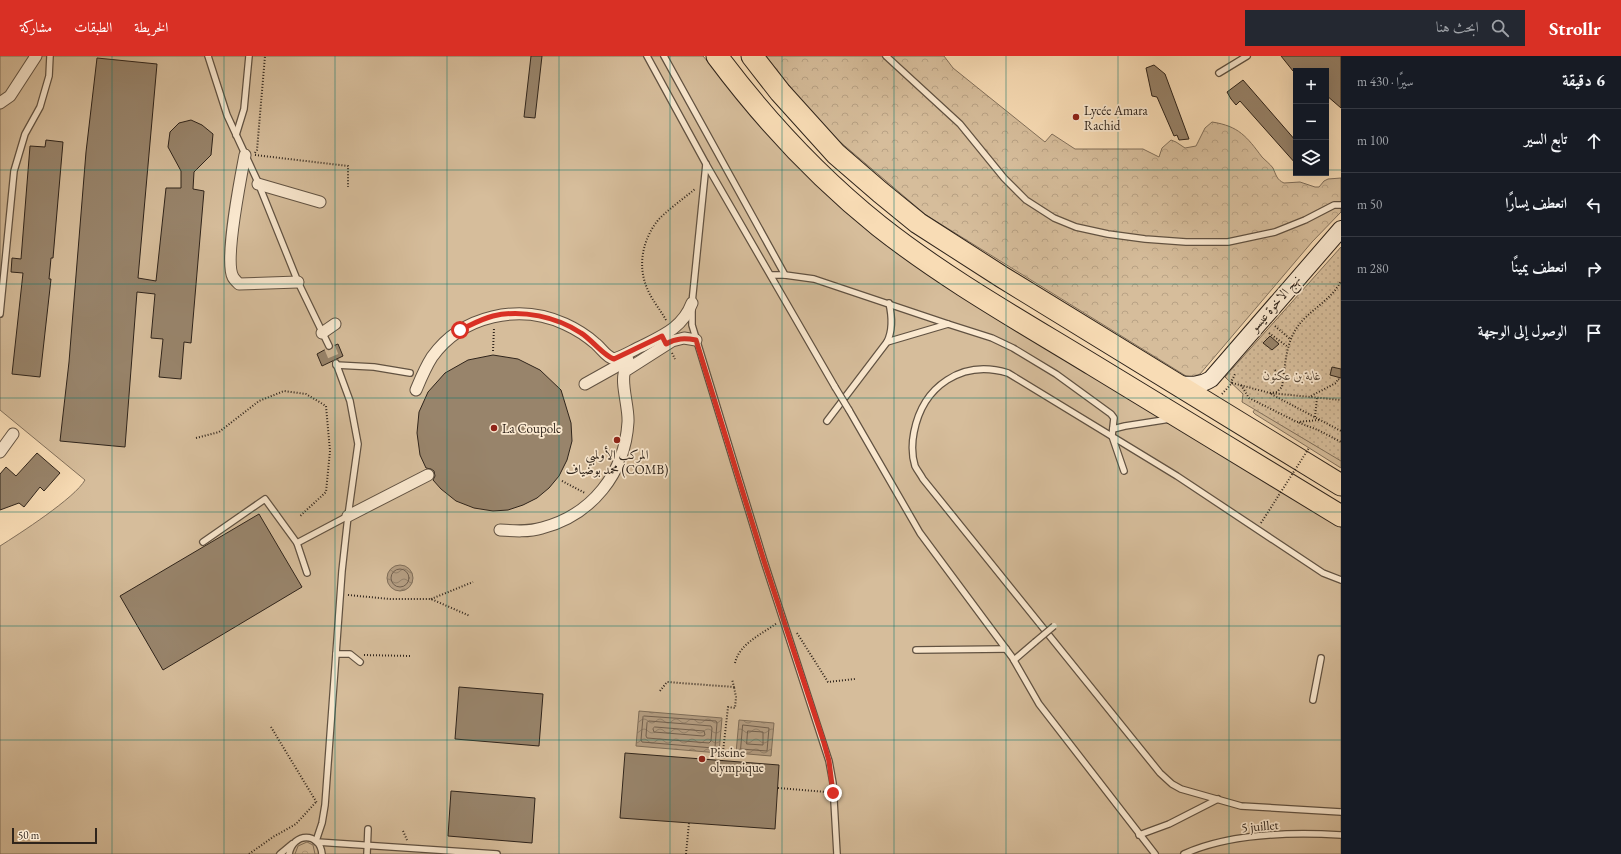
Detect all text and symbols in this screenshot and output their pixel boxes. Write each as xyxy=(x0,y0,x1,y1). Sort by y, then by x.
search box xyxy=(1245,10,1525,46)
text: Strollr xyxy=(1549,16,1601,41)
text: ابحث هنا xyxy=(1436,17,1479,36)
icon: search xyxy=(1489,17,1511,39)
text: مشاركة xyxy=(20,18,52,36)
text: الطبقات xyxy=(74,18,112,36)
text: الخريطة xyxy=(134,18,168,36)
map controls xyxy=(1293,68,1329,176)
button: + xyxy=(1293,68,1329,104)
text: 6 دقيقة xyxy=(1562,69,1605,91)
text: سيرًا · 430 m xyxy=(1357,73,1414,90)
place label: Lycée Amara Rachid xyxy=(1084,102,1149,134)
button: − xyxy=(1293,104,1329,140)
marker: Lycée Amara Rachid xyxy=(1071,112,1081,122)
text: تابع السير xyxy=(1524,129,1567,148)
icon: ahead xyxy=(1583,130,1605,152)
text: 100 m xyxy=(1357,132,1388,149)
button: layers xyxy=(1293,140,1329,176)
text: انعطف يسارًا xyxy=(1505,193,1567,212)
icon: left xyxy=(1583,194,1605,216)
text: 50 m xyxy=(1357,196,1382,213)
text: انعطف يمينًا xyxy=(1511,257,1567,276)
icon: right xyxy=(1583,258,1605,280)
text: 280 m xyxy=(1357,260,1388,277)
street label: نهج الاخوة عيسو xyxy=(1244,271,1306,338)
route start xyxy=(451,321,469,339)
text: الوصول إلى الوجهة xyxy=(1478,321,1567,340)
icon: arrive xyxy=(1583,322,1605,344)
park label: غابة بن عكنون xyxy=(1263,367,1321,384)
place label: La Coupole xyxy=(502,420,561,437)
marker: La Coupole xyxy=(489,423,499,433)
marker: المركب الأولمبي محمد بوضياف (COMB) xyxy=(612,435,622,445)
place label: المركب الأولمبي محمد بوضياف (COMB) xyxy=(566,446,668,478)
place label: Piscine olympique xyxy=(710,744,764,776)
marker: Piscine olympique xyxy=(697,754,707,764)
route end xyxy=(824,784,842,802)
street label: 5 juillet xyxy=(1241,816,1279,836)
scale bar xyxy=(12,826,97,845)
text: 50 m xyxy=(18,828,39,842)

